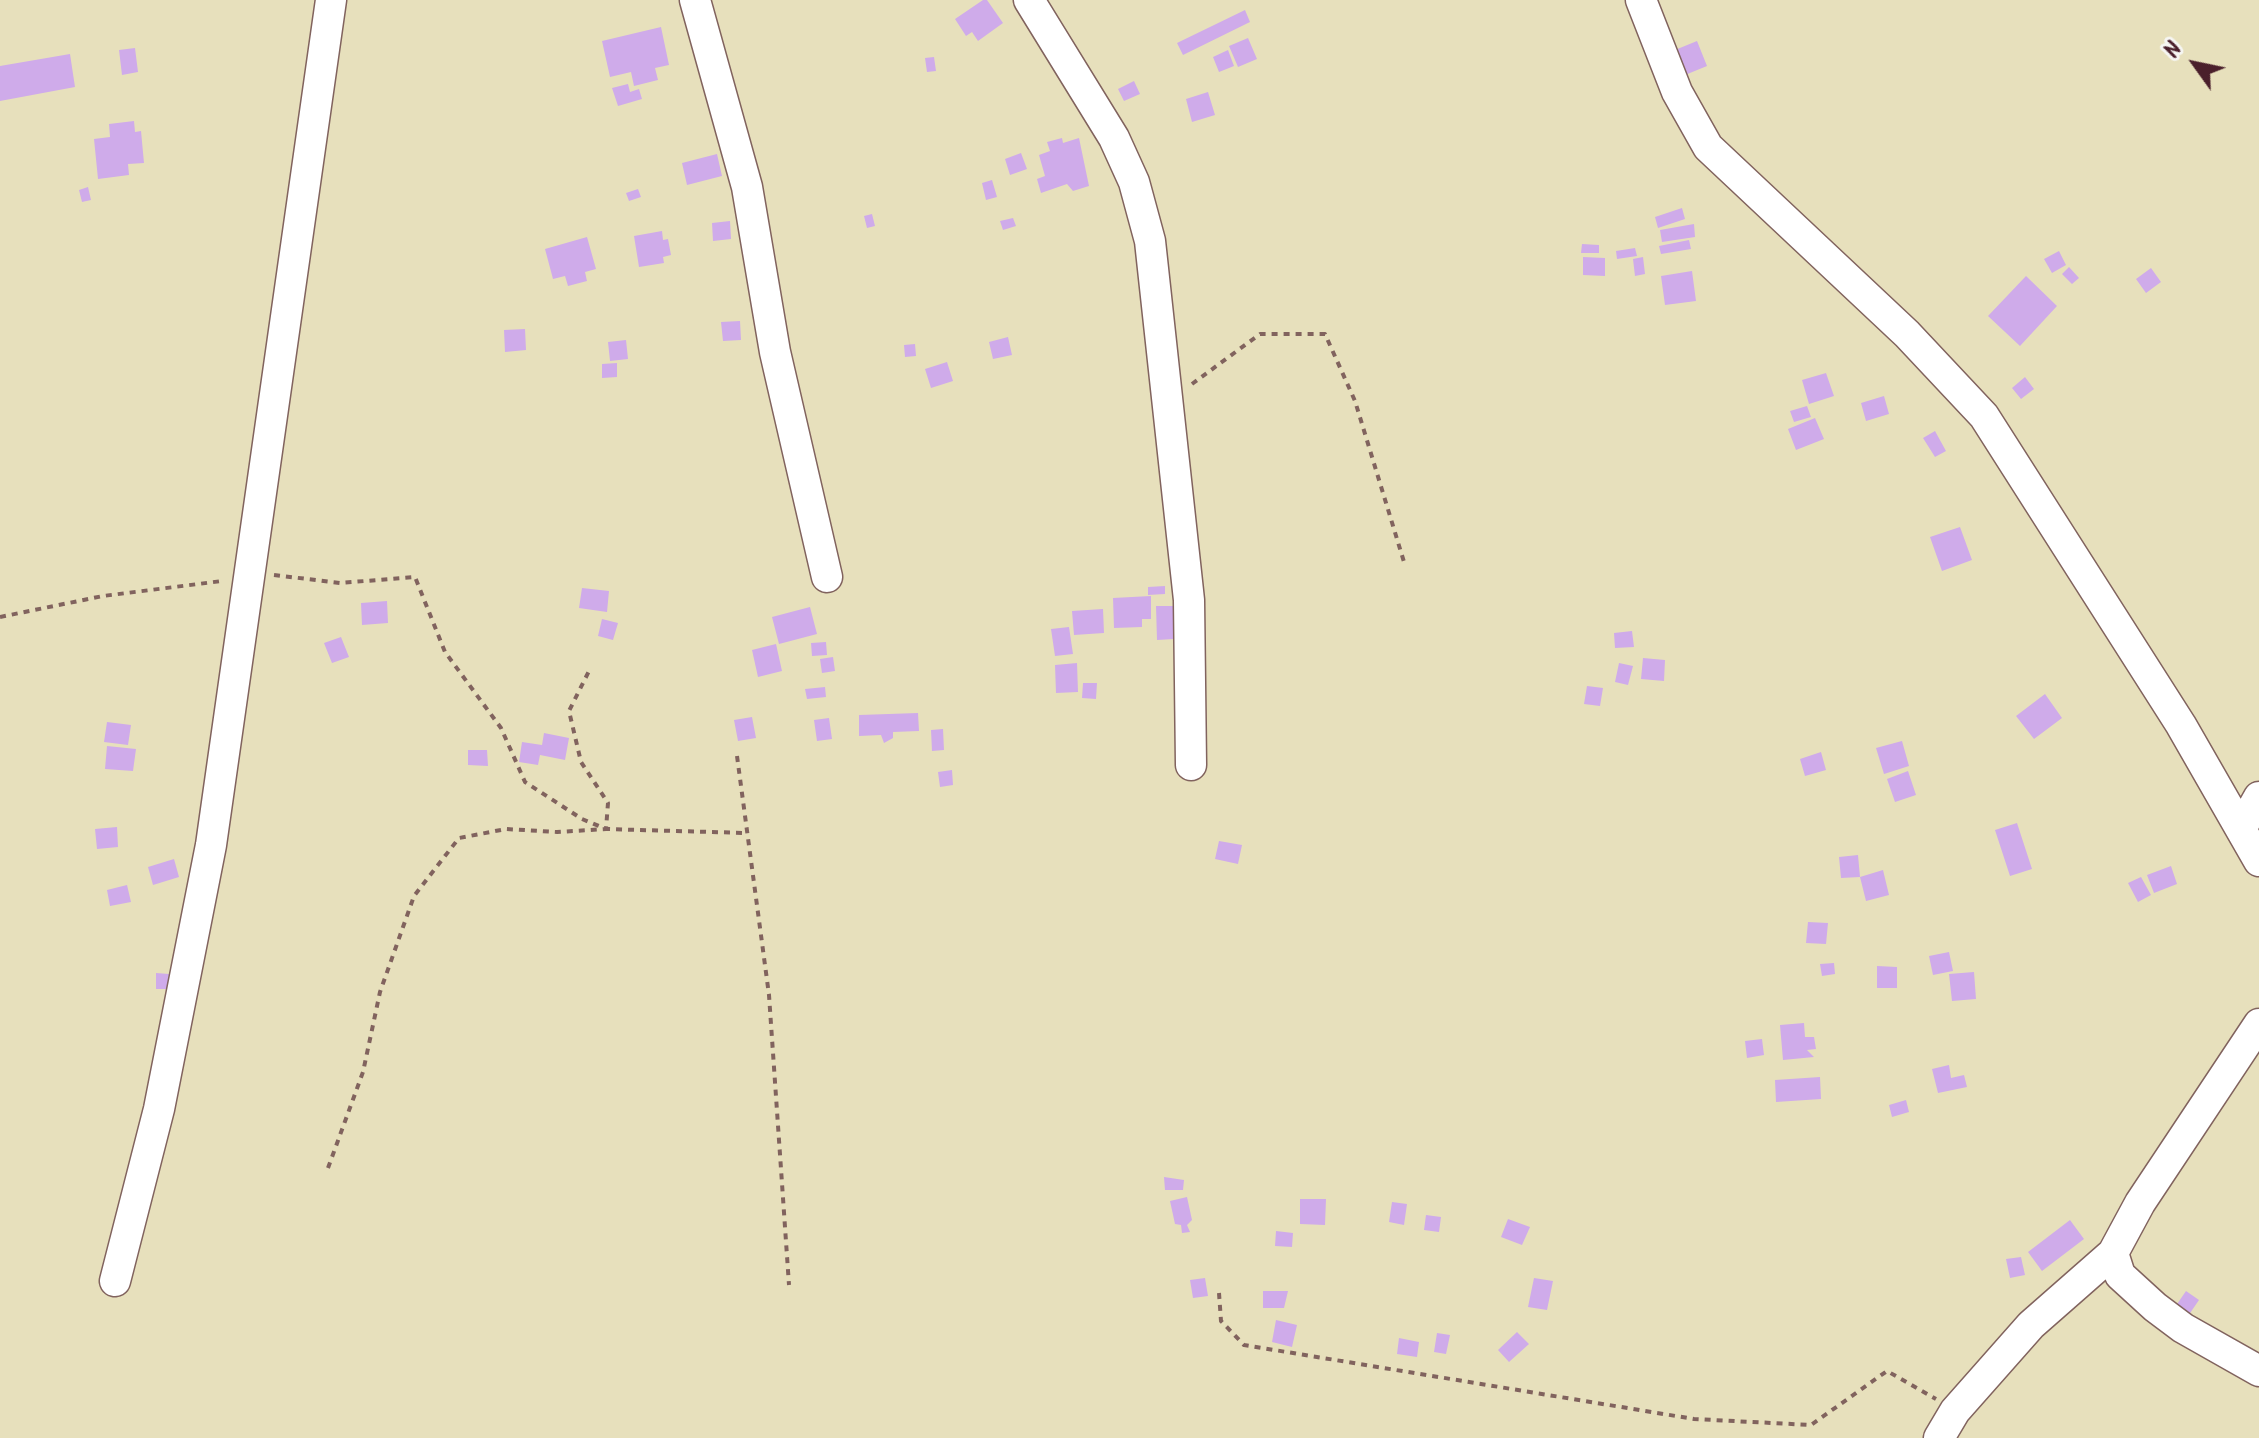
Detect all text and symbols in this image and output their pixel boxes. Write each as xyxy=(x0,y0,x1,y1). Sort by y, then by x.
north arrow xyxy=(2155,24,2235,104)
text: N xyxy=(2156,35,2193,66)

